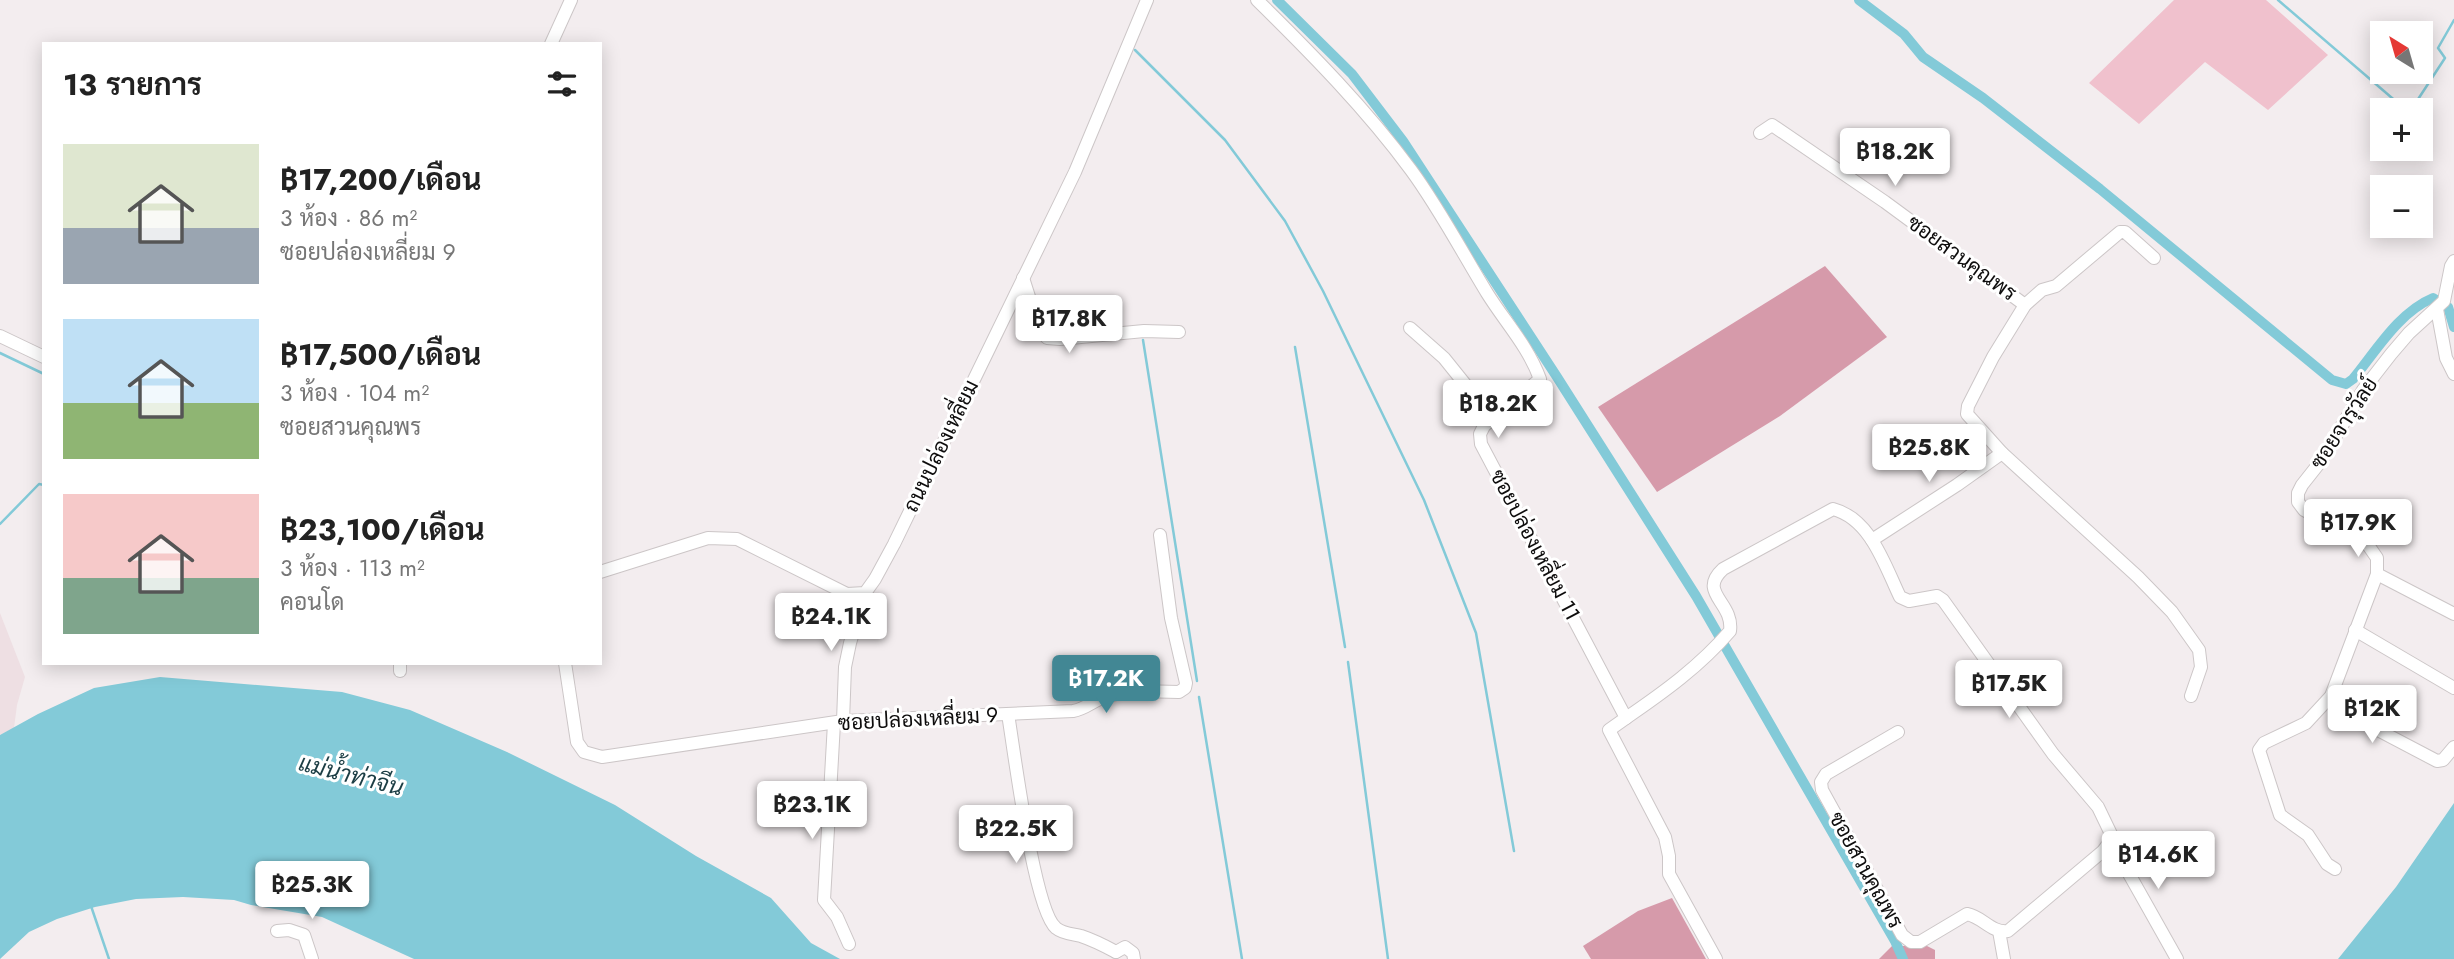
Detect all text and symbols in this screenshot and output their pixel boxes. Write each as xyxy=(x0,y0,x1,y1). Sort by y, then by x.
north arrow xyxy=(2370,21,2432,84)
map controls xyxy=(2370,21,2433,238)
text: 13 รายการ xyxy=(63,63,202,106)
icon: filters xyxy=(543,65,581,103)
button: + xyxy=(2370,98,2433,161)
pin: ฿18.2K xyxy=(1838,128,1952,188)
text: ฿18.2K xyxy=(1856,134,1934,168)
text: ฿17,200/เดือน xyxy=(280,158,482,201)
icon: home xyxy=(119,172,203,256)
button: − xyxy=(2370,175,2433,238)
text: 3 ห้อง · 86 m² xyxy=(280,201,417,235)
street label: ซอยสวนคุณพร xyxy=(1901,208,2023,308)
text: ซอยปล่องเหลี่ยม 9 xyxy=(280,235,456,269)
pin: ฿17.8K xyxy=(1012,296,1126,355)
text: ฿17.8K xyxy=(1031,301,1107,335)
text: ฿17,500/เดือน xyxy=(280,333,481,376)
icon: home xyxy=(119,347,203,431)
street label: ซอยจารุวัลย์ xyxy=(2303,371,2385,475)
street label: ถนนปล่องเหลี่ยม xyxy=(892,373,986,517)
text: 3 ห้อง · 104 m² xyxy=(280,376,429,410)
pin: ฿18.2K xyxy=(1441,380,1555,440)
text: ฿18.2K xyxy=(1459,386,1537,420)
text: ซอยสวนคุณพร xyxy=(280,410,421,444)
pin: ฿25.8K xyxy=(1872,424,1986,484)
text: ฿25.8K xyxy=(1888,430,1970,464)
street label: ซอยปล่องเหลี่ยม 11 xyxy=(1482,462,1592,626)
pin: ฿17.9K xyxy=(2301,500,2415,559)
text: ฿17.9K xyxy=(2320,505,2396,539)
text: ฿23,100/เดือน xyxy=(280,508,485,551)
icon: home xyxy=(119,522,203,606)
text: 3 ห้อง · 113 m² xyxy=(280,551,425,585)
text: คอนโด xyxy=(280,585,344,619)
pin: ฿24.1K xyxy=(774,594,888,653)
text: ฿24.1K xyxy=(791,599,871,633)
pin: ฿17.2K xyxy=(1049,656,1163,715)
pin: ฿17.5K xyxy=(1952,660,2066,720)
text: ฿17.2K xyxy=(1068,661,1144,695)
text: ฿17.5K xyxy=(1971,666,2047,700)
pin: ฿12K xyxy=(2331,686,2413,745)
text: ฿12K xyxy=(2344,691,2400,725)
street label: ซอยปล่องเหลี่ยม 9 xyxy=(837,695,999,738)
water label: แม่น้ำท่าจีน xyxy=(295,743,408,805)
pin: ฿23.1K xyxy=(755,782,869,841)
text: ฿23.1K xyxy=(773,787,851,821)
pin: ฿22.5K xyxy=(959,806,1073,865)
street label: ซอยสวนคุณพร xyxy=(1822,806,1910,934)
text: ฿22.5K xyxy=(975,811,1057,845)
pin: ฿14.6K xyxy=(2101,832,2215,891)
text: ฿14.6K xyxy=(2118,837,2198,871)
pin: ฿25.3K xyxy=(255,862,369,921)
text: ฿25.3K xyxy=(271,867,353,901)

